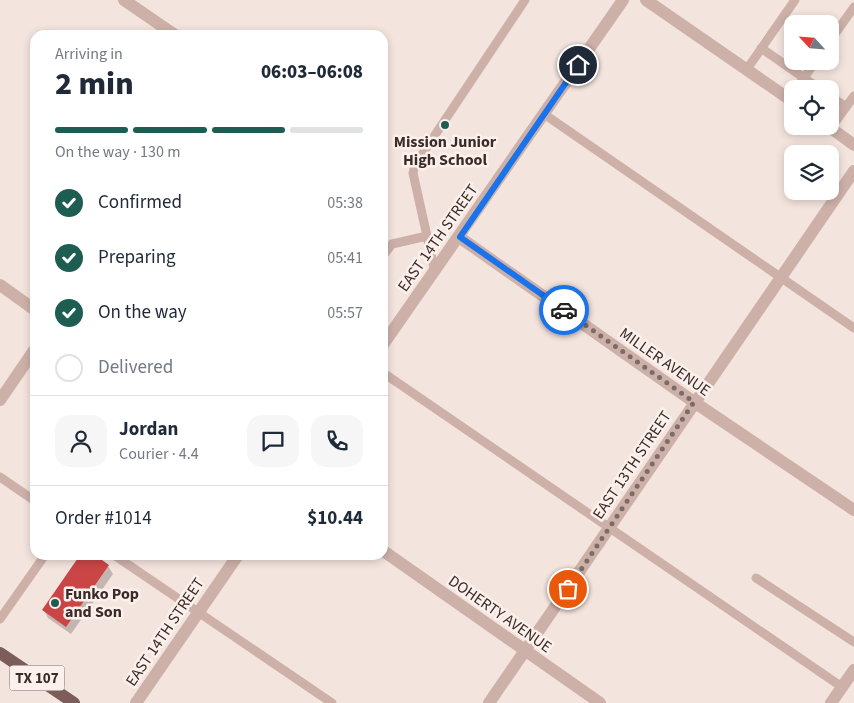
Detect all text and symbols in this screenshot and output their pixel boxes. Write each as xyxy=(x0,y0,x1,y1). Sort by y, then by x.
north arrow xyxy=(784,15,839,70)
map controls xyxy=(784,15,839,200)
text: Arriving in xyxy=(55,43,123,65)
pin xyxy=(557,44,599,86)
icon: home xyxy=(564,51,592,79)
text: 06:03–06:08 xyxy=(261,59,363,86)
text: 2 min xyxy=(55,61,134,107)
button: locate xyxy=(784,80,839,135)
marker: Mission Junior High School xyxy=(439,119,451,131)
place label: Mission Junior High School xyxy=(394,131,497,171)
text: On the way · 130 m xyxy=(55,141,180,163)
button: layers xyxy=(784,145,839,200)
street label: EAST 14TH STREET xyxy=(393,180,484,296)
icon: check xyxy=(55,189,83,217)
text: Confirmed xyxy=(98,189,182,216)
text: 05:38 xyxy=(327,192,363,214)
icon: check xyxy=(55,244,83,272)
text: Preparing xyxy=(98,244,176,271)
text: 05:41 xyxy=(327,247,363,269)
courier xyxy=(539,285,589,335)
icon: car xyxy=(550,296,578,324)
icon: check xyxy=(55,299,83,327)
text: On the way xyxy=(98,299,187,326)
text: 05:57 xyxy=(327,302,363,324)
street label: MILLER AVENUE xyxy=(615,322,715,402)
text: Delivered xyxy=(98,354,173,381)
street label: EAST 13TH STREET xyxy=(587,406,677,524)
button: person xyxy=(55,415,107,467)
button: chat xyxy=(247,415,299,467)
button: phone xyxy=(311,415,363,467)
text: Jordan xyxy=(119,416,178,443)
text: Courier · 4.4 xyxy=(119,443,199,465)
text: Order #1014 xyxy=(55,505,152,532)
text: $10.44 xyxy=(307,505,363,532)
pin xyxy=(547,568,589,610)
street label: DOHERTY AVENUE xyxy=(444,570,556,658)
street label: EAST 14TH STREET xyxy=(120,573,210,691)
icon: bag xyxy=(554,575,582,603)
place label: Funko Pop and Son xyxy=(65,583,139,623)
marker: Funko Pop and Son xyxy=(49,597,61,609)
road number: TX 107 xyxy=(10,666,64,690)

